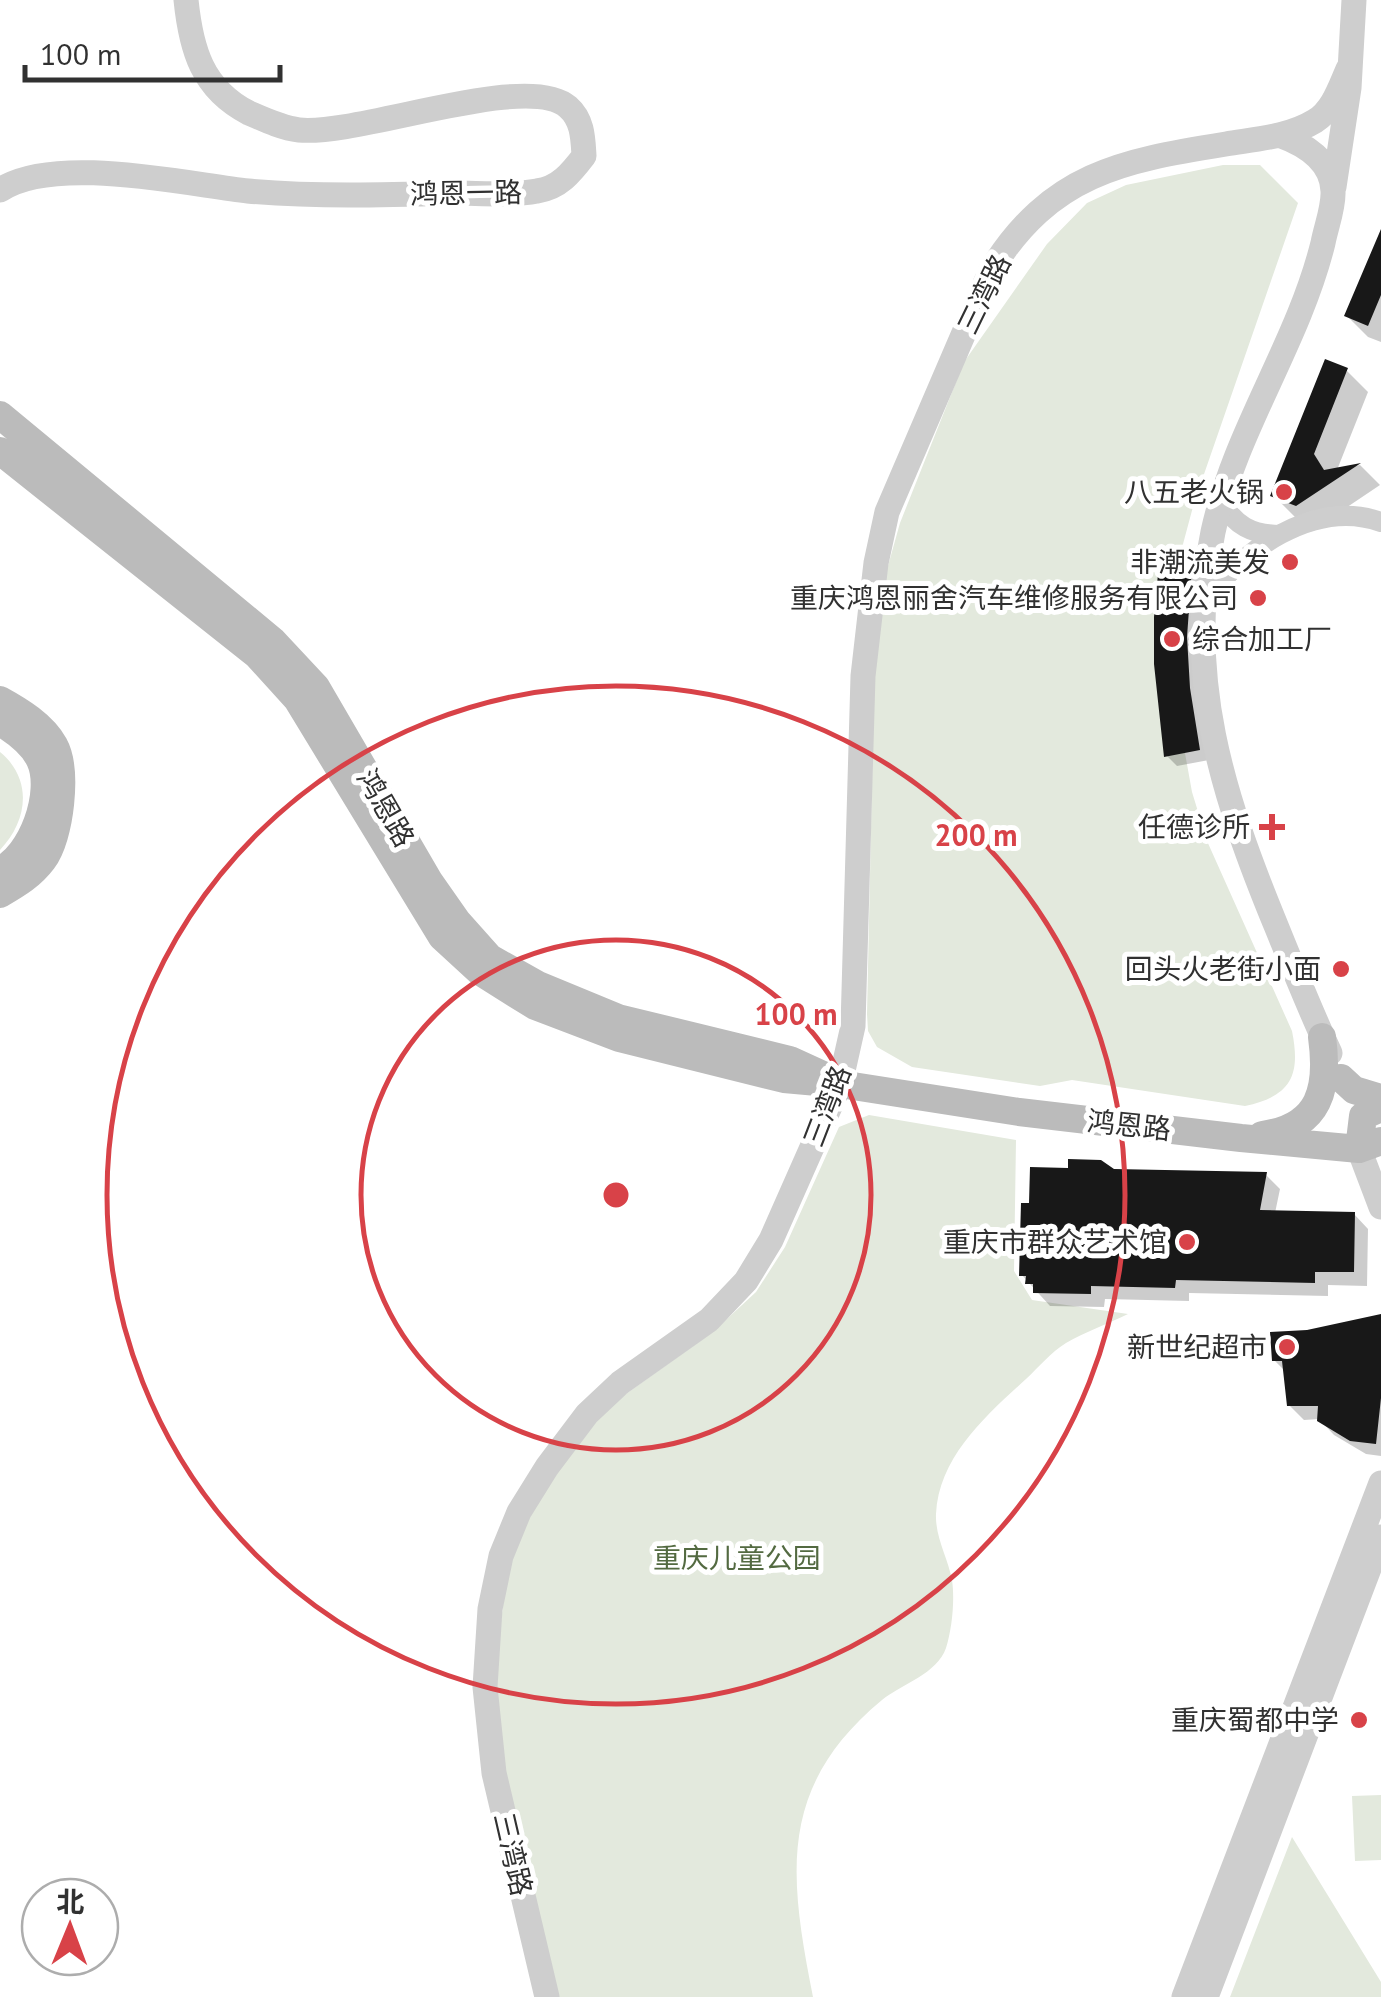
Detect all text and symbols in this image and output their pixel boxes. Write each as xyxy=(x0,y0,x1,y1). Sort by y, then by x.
scale bar xyxy=(25,20,280,82)
text: 100 m xyxy=(40,34,121,73)
street label: 鸿恩一路 xyxy=(410,173,522,212)
street label: 三湾路 xyxy=(949,248,1019,340)
place label: 八五老火锅 xyxy=(1124,473,1264,510)
marker: 八五老火锅 xyxy=(1273,481,1295,503)
place label: 非潮流美发 xyxy=(1130,543,1270,580)
marker: 非潮流美发 xyxy=(1279,551,1301,573)
place label: 重庆鸿恩丽舍汽车维修服务有限公司 xyxy=(790,579,1238,616)
marker: 重庆鸿恩丽舍汽车维修服务有限公司 xyxy=(1247,587,1269,609)
place label: 综合加工厂 xyxy=(1192,620,1332,657)
marker: 综合加工厂 xyxy=(1161,628,1183,650)
street label: 鸿恩路 xyxy=(349,762,423,853)
place label: 任德诊所 xyxy=(1138,808,1250,845)
marker: 任德诊所 xyxy=(1259,814,1285,840)
text: 200 m xyxy=(935,815,1017,854)
place label: 回头火老街小面 xyxy=(1125,950,1321,987)
marker: 回头火老街小面 xyxy=(1330,958,1352,980)
text: 100 m xyxy=(755,994,837,1033)
street label: 三湾路 xyxy=(794,1060,859,1152)
street label: 鸿恩路 xyxy=(1085,1102,1173,1147)
centre of rings xyxy=(598,1177,634,1213)
place label: 重庆市群众艺术馆 xyxy=(943,1223,1167,1260)
marker: 重庆市群众艺术馆 xyxy=(1176,1231,1198,1253)
place label: 新世纪超市 xyxy=(1127,1328,1267,1365)
marker: 新世纪超市 xyxy=(1276,1336,1298,1358)
park label: 重庆儿童公园 xyxy=(653,1539,821,1576)
place label: 重庆蜀都中学 xyxy=(1171,1701,1339,1738)
marker: 重庆蜀都中学 xyxy=(1348,1709,1370,1731)
street label: 三湾路 xyxy=(486,1809,541,1899)
north arrow xyxy=(20,1877,120,1977)
text: 北 xyxy=(56,1883,85,1920)

